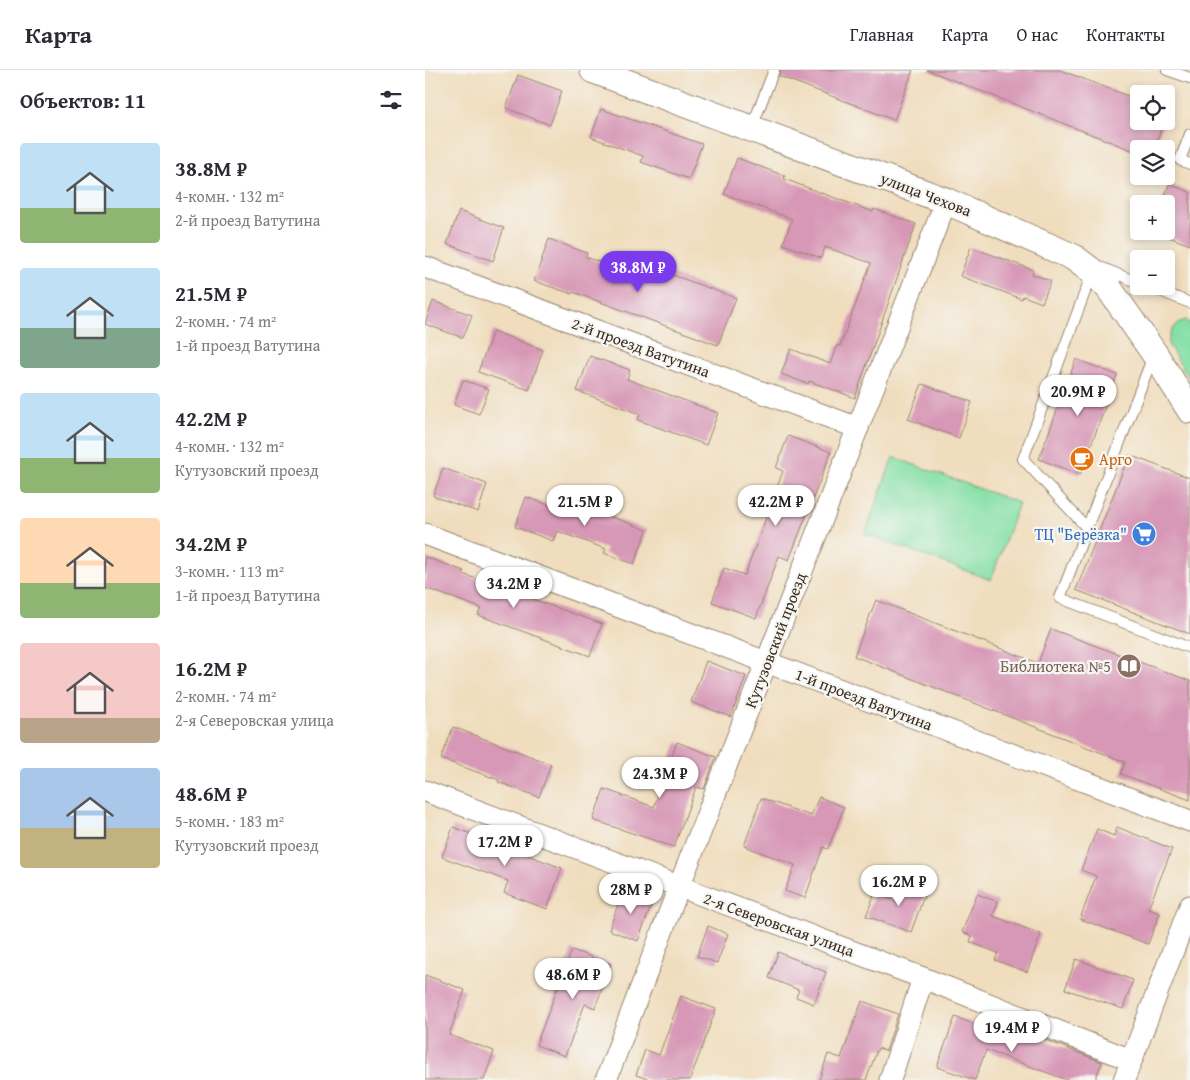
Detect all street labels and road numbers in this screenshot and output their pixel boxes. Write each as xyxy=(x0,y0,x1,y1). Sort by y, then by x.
street label: улица Чехова xyxy=(876,165,975,222)
street label: 2-й проезд Ватутина xyxy=(569,311,714,383)
street label: Кутузовский проезд xyxy=(738,568,812,711)
street label: 1-й проезд Ватутина xyxy=(792,662,937,736)
street label: 2-я Северовская улица xyxy=(700,886,858,963)

